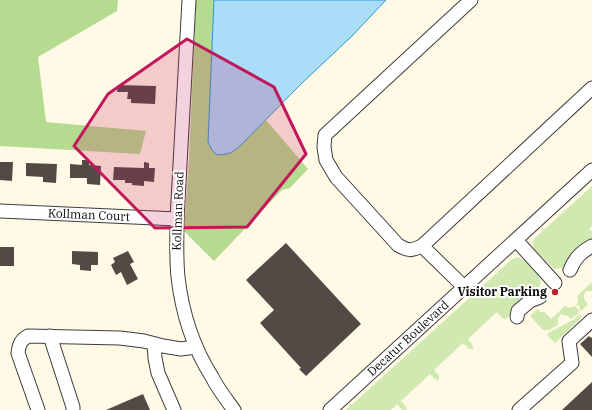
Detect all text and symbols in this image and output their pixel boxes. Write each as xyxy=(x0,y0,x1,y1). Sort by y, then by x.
street label: Kollman Road xyxy=(169,171,186,251)
street label: Kollman Court xyxy=(48,205,130,224)
place label: Visitor Parking xyxy=(457,284,547,299)
marker: Visitor Parking xyxy=(550,287,560,297)
street label: Decatur Boulevard xyxy=(364,297,452,379)

